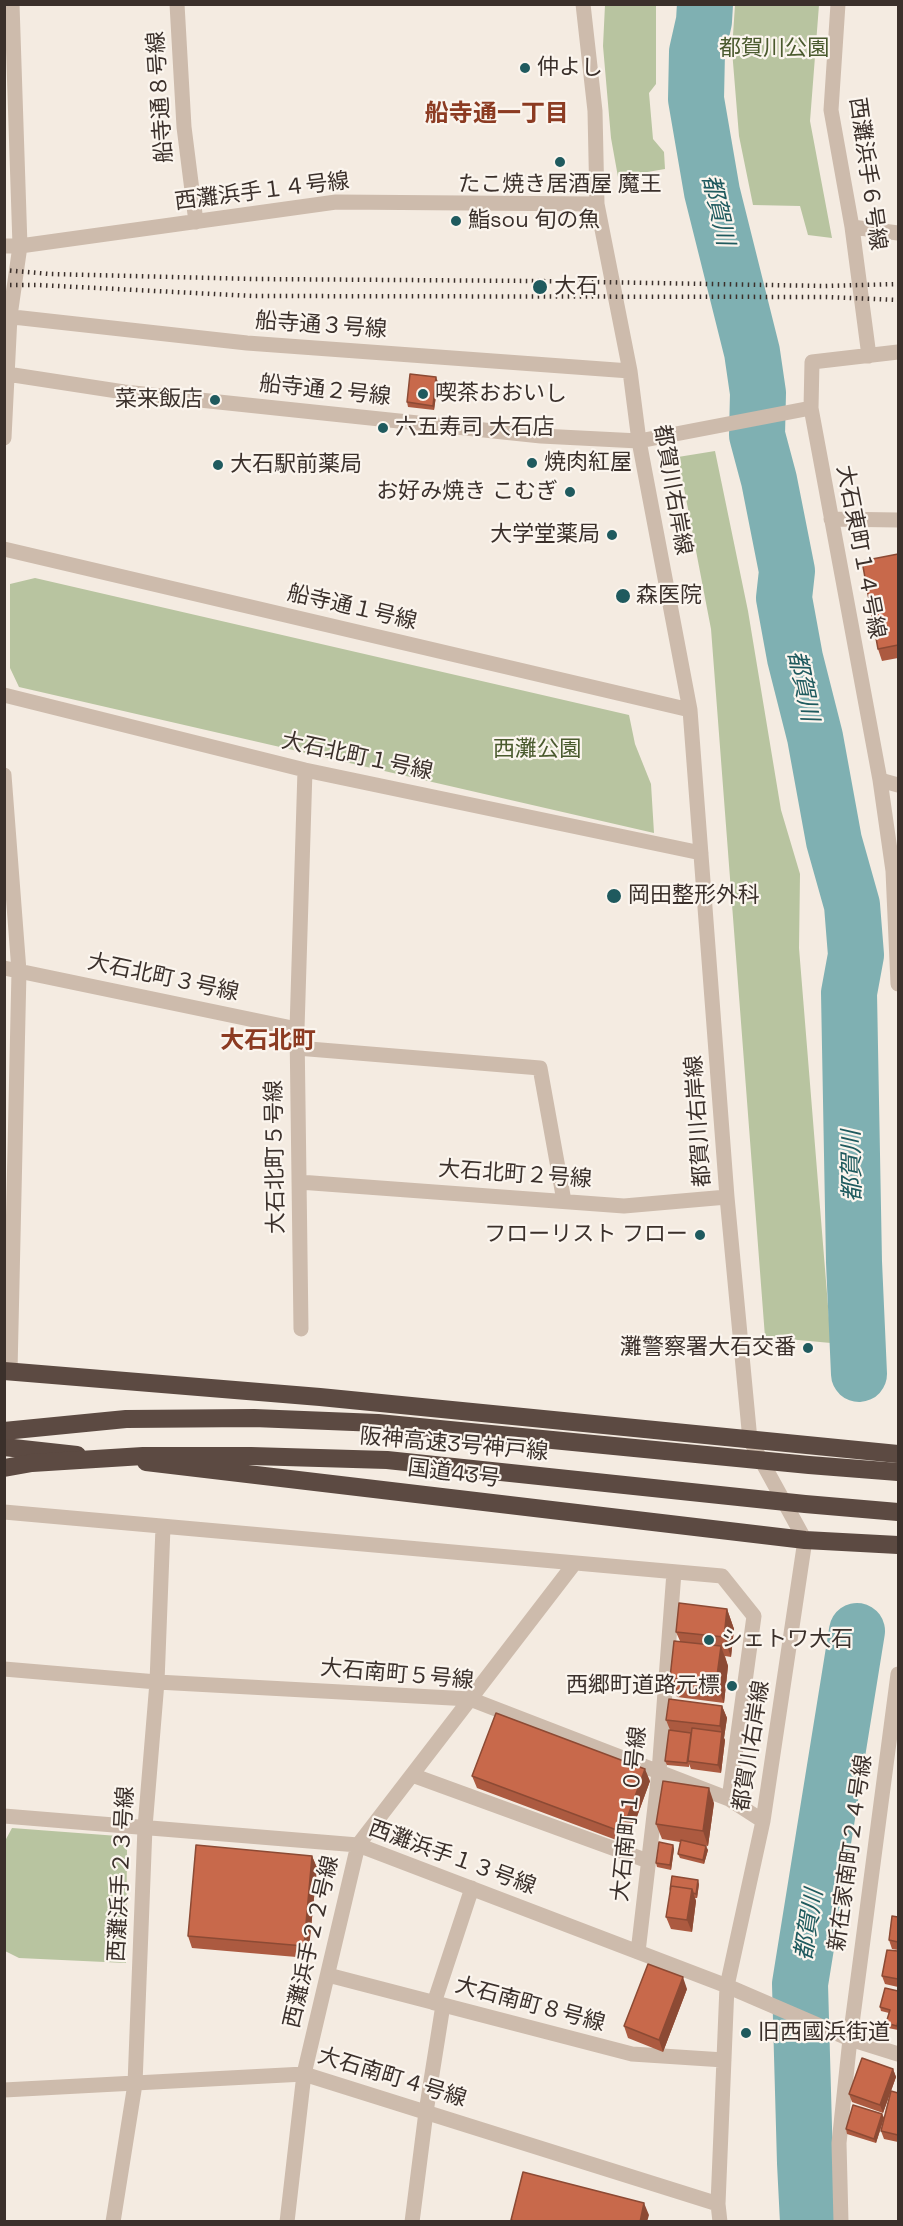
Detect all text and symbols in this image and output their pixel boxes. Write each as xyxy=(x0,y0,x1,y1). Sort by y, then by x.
street label: 船寺通８号線 xyxy=(143,30,179,164)
park label: 都賀川公園 xyxy=(719,36,829,62)
place label: 仲よし xyxy=(537,55,603,81)
marker: 仲よし xyxy=(518,61,532,75)
street label: 西灘浜手６号線 xyxy=(843,96,891,252)
district label: 船寺通一丁目 xyxy=(425,100,569,128)
marker: たこ焼き居酒屋 魔王 xyxy=(553,155,567,169)
street label: 西灘浜手１４号線 xyxy=(173,168,351,216)
place label: たこ焼き居酒屋 魔王 xyxy=(458,172,662,198)
water label: 都賀川 xyxy=(695,172,739,248)
place label: 鮨sou 旬の魚 xyxy=(468,208,600,234)
marker: 鮨sou 旬の魚 xyxy=(449,214,463,228)
place label: 大石 xyxy=(554,274,598,300)
marker: 大石 xyxy=(531,278,549,296)
street label: 船寺通３号線 xyxy=(254,308,388,344)
street label: 船寺通２号線 xyxy=(258,371,392,411)
place label: 喫茶おおいし xyxy=(435,381,567,407)
place label: 菜来飯店 xyxy=(115,387,203,413)
marker: 喫茶おおいし xyxy=(416,387,430,401)
marker: 菜来飯店 xyxy=(208,393,222,407)
place label: 六五寿司 大石店 xyxy=(395,415,555,441)
marker: 六五寿司 大石店 xyxy=(376,421,390,435)
street label: 都賀川右岸線 xyxy=(648,423,696,557)
place label: 焼肉紅屋 xyxy=(544,450,632,476)
place label: 大石駅前薬局 xyxy=(230,452,362,478)
marker: 焼肉紅屋 xyxy=(525,456,539,470)
marker: 大石駅前薬局 xyxy=(211,458,225,472)
street label: 大石東町１４号線 xyxy=(830,463,890,641)
place label: お好み焼き こむぎ xyxy=(376,479,558,505)
marker: お好み焼き こむぎ xyxy=(563,485,577,499)
place label: 大学堂薬局 xyxy=(490,522,600,548)
marker: 大学堂薬局 xyxy=(605,528,619,542)
street label: 船寺通１号線 xyxy=(285,580,419,636)
place label: 森医院 xyxy=(636,583,702,609)
marker: 森医院 xyxy=(614,587,632,605)
water label: 都賀川 xyxy=(780,648,824,724)
street label: 大石北町１号線 xyxy=(279,728,435,786)
park label: 西灘公園 xyxy=(493,737,581,763)
place label: 岡田整形外科 xyxy=(628,883,760,909)
marker: 岡田整形外科 xyxy=(605,887,623,905)
street label: 大石北町３号線 xyxy=(85,949,241,1007)
district label: 大石北町 xyxy=(220,1027,316,1055)
street label: 都賀川右岸線 xyxy=(681,1054,717,1188)
street label: 大石北町５号線 xyxy=(261,1080,291,1234)
water label: 都賀川 xyxy=(838,1130,868,1202)
street label: 大石北町２号線 xyxy=(437,1156,593,1194)
place label: フローリスト フロー xyxy=(484,1222,688,1248)
marker: フローリスト フロー xyxy=(693,1228,707,1242)
place label: 灘警察署大石交番 xyxy=(620,1335,796,1361)
marker: 灘警察署大石交番 xyxy=(801,1341,815,1355)
street label: 阪神高速3号神戸線 xyxy=(359,1424,549,1466)
street label: 国道43号 xyxy=(406,1455,502,1493)
place label: シェトワ大石 xyxy=(721,1627,853,1653)
marker: シェトワ大石 xyxy=(702,1633,716,1647)
street label: 大石南町５号線 xyxy=(319,1655,475,1695)
place label: 西郷町道路元標 xyxy=(566,1673,720,1699)
marker: 西郷町道路元標 xyxy=(725,1679,739,1693)
street label: 都賀川右岸線 xyxy=(729,1679,775,1813)
street label: 大石南町１０号線 xyxy=(608,1725,652,1903)
street label: 新在家南町２４号線 xyxy=(824,1753,878,1953)
street label: 西灘浜手２３号線 xyxy=(104,1785,140,1963)
street label: 西灘浜手１３号線 xyxy=(365,1815,539,1901)
street label: 西灘浜手２２号線 xyxy=(279,1853,345,2031)
water label: 都賀川 xyxy=(790,1887,830,1963)
street label: 大石南町８号線 xyxy=(452,1972,608,2038)
place label: 旧西國浜街道 xyxy=(758,2020,890,2046)
marker: 旧西國浜街道 xyxy=(739,2026,753,2040)
street label: 大石南町４号線 xyxy=(315,2043,469,2113)

